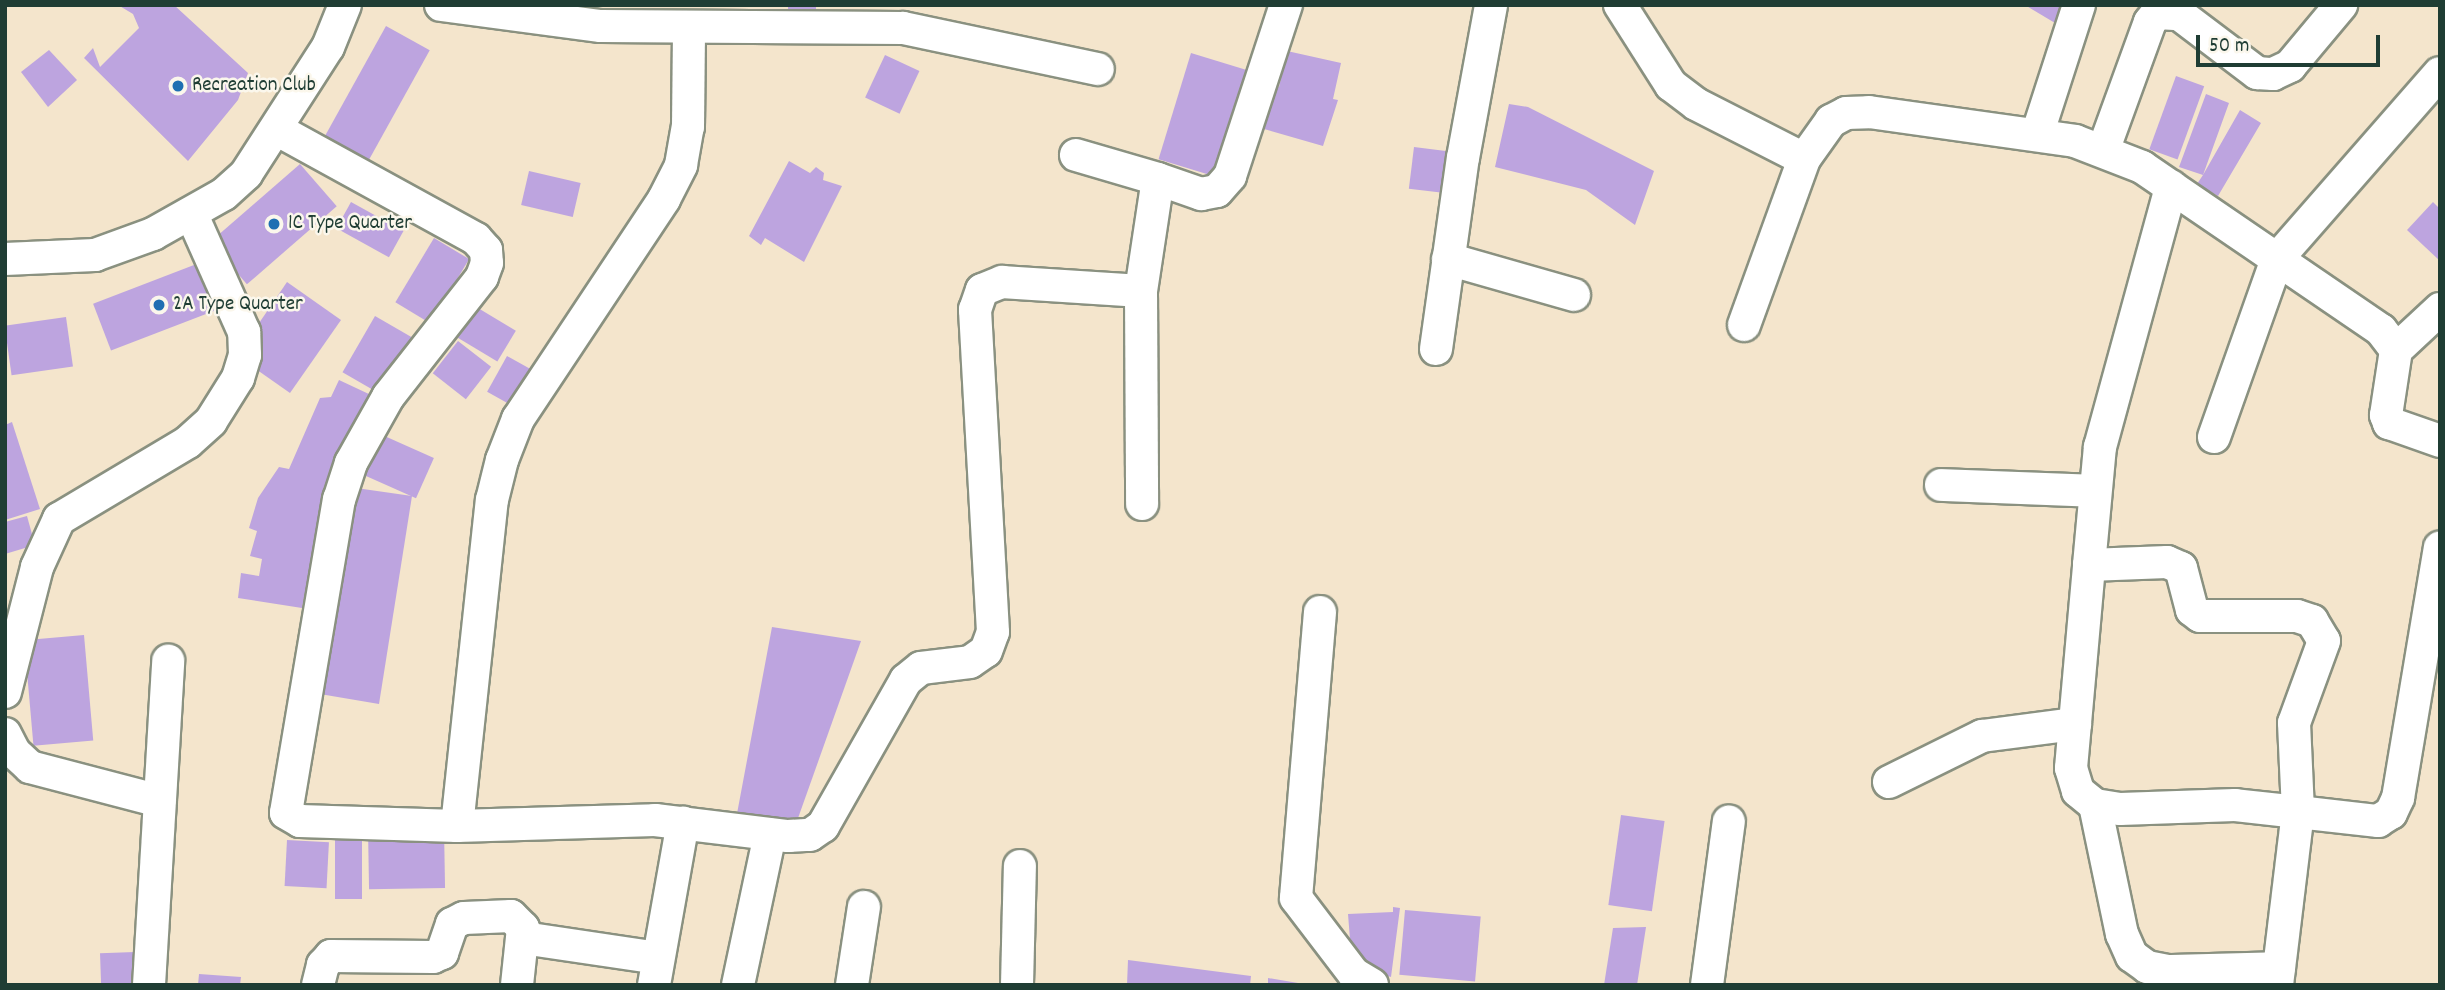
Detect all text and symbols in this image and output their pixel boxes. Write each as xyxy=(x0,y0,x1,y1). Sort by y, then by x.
scale bar xyxy=(2200,21,2384,65)
text: 50 m xyxy=(2209,32,2249,62)
place label: Recreation Club xyxy=(192,73,316,99)
marker: Recreation Club xyxy=(170,78,186,94)
place label: 1C Type Quarter xyxy=(288,211,412,237)
marker: 1C Type Quarter xyxy=(266,216,282,232)
place label: 2A Type Quarter xyxy=(173,292,303,318)
marker: 2A Type Quarter xyxy=(151,297,167,313)

